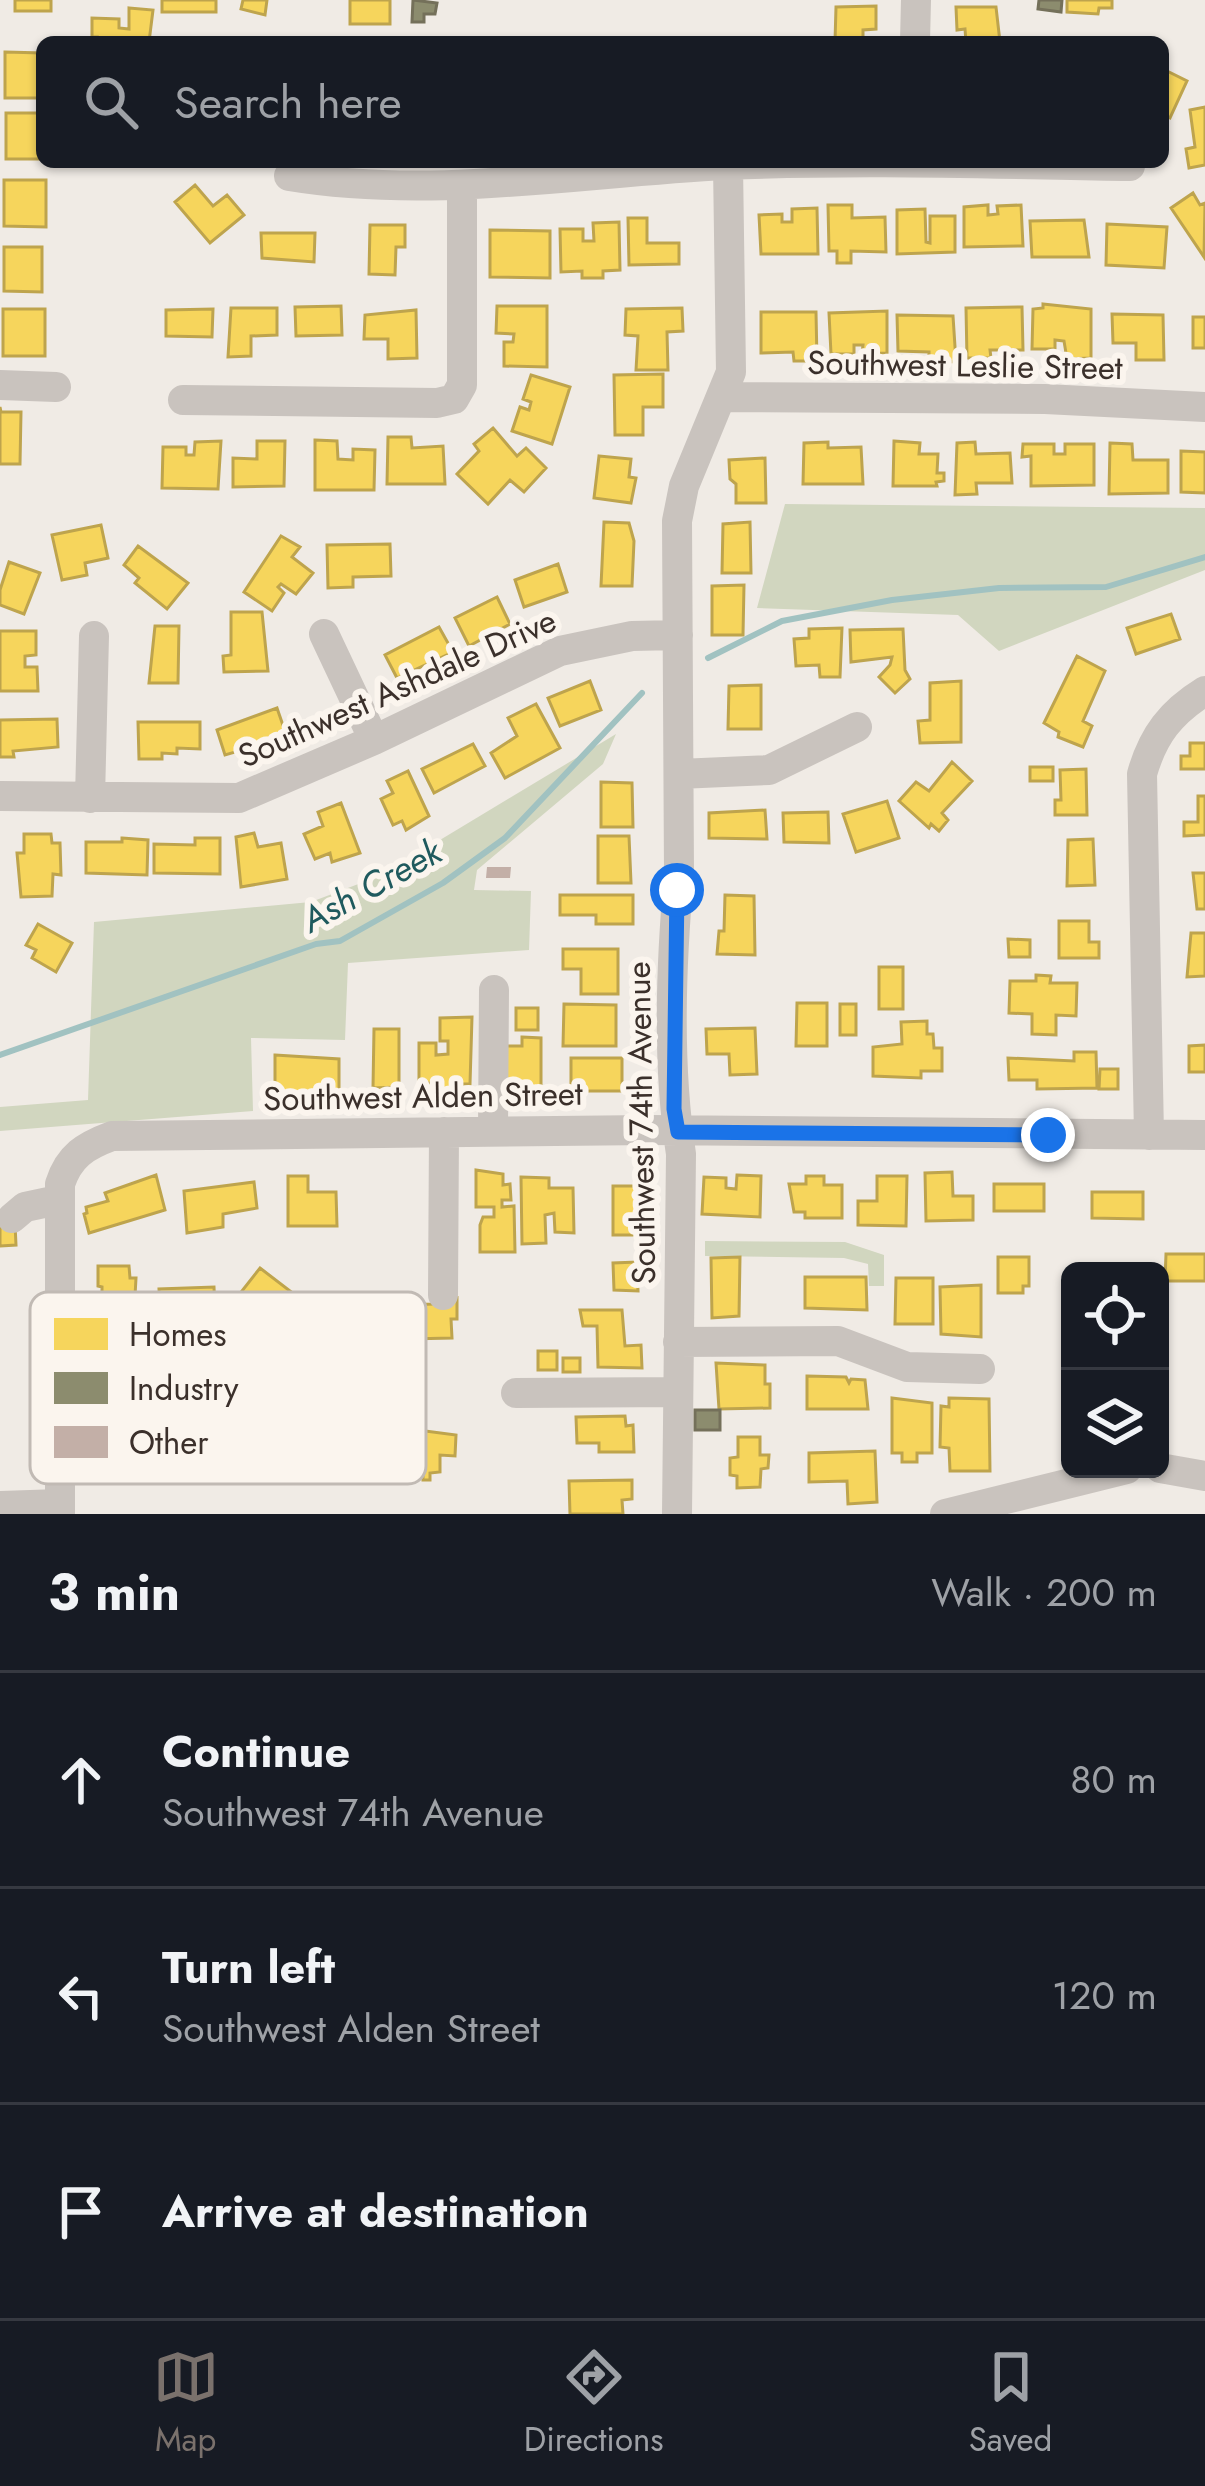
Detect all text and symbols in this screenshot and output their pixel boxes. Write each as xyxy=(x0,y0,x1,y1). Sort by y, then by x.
search box xyxy=(36,36,1169,168)
icon: search xyxy=(78,69,144,135)
text: Search here xyxy=(174,70,402,135)
street label: Southwest Leslie Street xyxy=(807,339,1123,391)
street label: Southwest Ashdale Drive xyxy=(231,597,563,779)
water label: Ash Creek xyxy=(291,824,452,945)
route start xyxy=(650,863,704,917)
street label: Southwest 74th Avenue xyxy=(615,961,667,1285)
street label: Southwest Alden Street xyxy=(263,1070,583,1122)
route end xyxy=(1021,1108,1075,1162)
map controls xyxy=(1061,1262,1169,1478)
button: locate xyxy=(1061,1262,1169,1370)
legend xyxy=(30,1292,426,1484)
text: Homes xyxy=(129,1311,227,1358)
text: Industry xyxy=(129,1365,239,1412)
button: layers xyxy=(1061,1370,1169,1478)
text: Other xyxy=(129,1419,209,1466)
text: 3 min xyxy=(48,1555,180,1629)
text: Walk · 200 m xyxy=(931,1564,1157,1621)
text: Continue xyxy=(162,1719,350,1784)
icon: ahead xyxy=(48,1747,114,1813)
text: 80 m xyxy=(1070,1751,1157,1808)
text: Southwest 74th Avenue xyxy=(162,1784,544,1841)
text: Turn left xyxy=(162,1935,335,2000)
icon: left xyxy=(48,1963,114,2029)
text: 120 m xyxy=(1052,1967,1157,2024)
text: Southwest Alden Street xyxy=(162,2000,540,2057)
icon: arrive xyxy=(48,2179,114,2245)
text: Arrive at destination xyxy=(162,2179,589,2244)
tab: Map xyxy=(153,2344,219,2463)
tab: Directions xyxy=(524,2344,664,2463)
tab: Saved xyxy=(969,2344,1052,2463)

